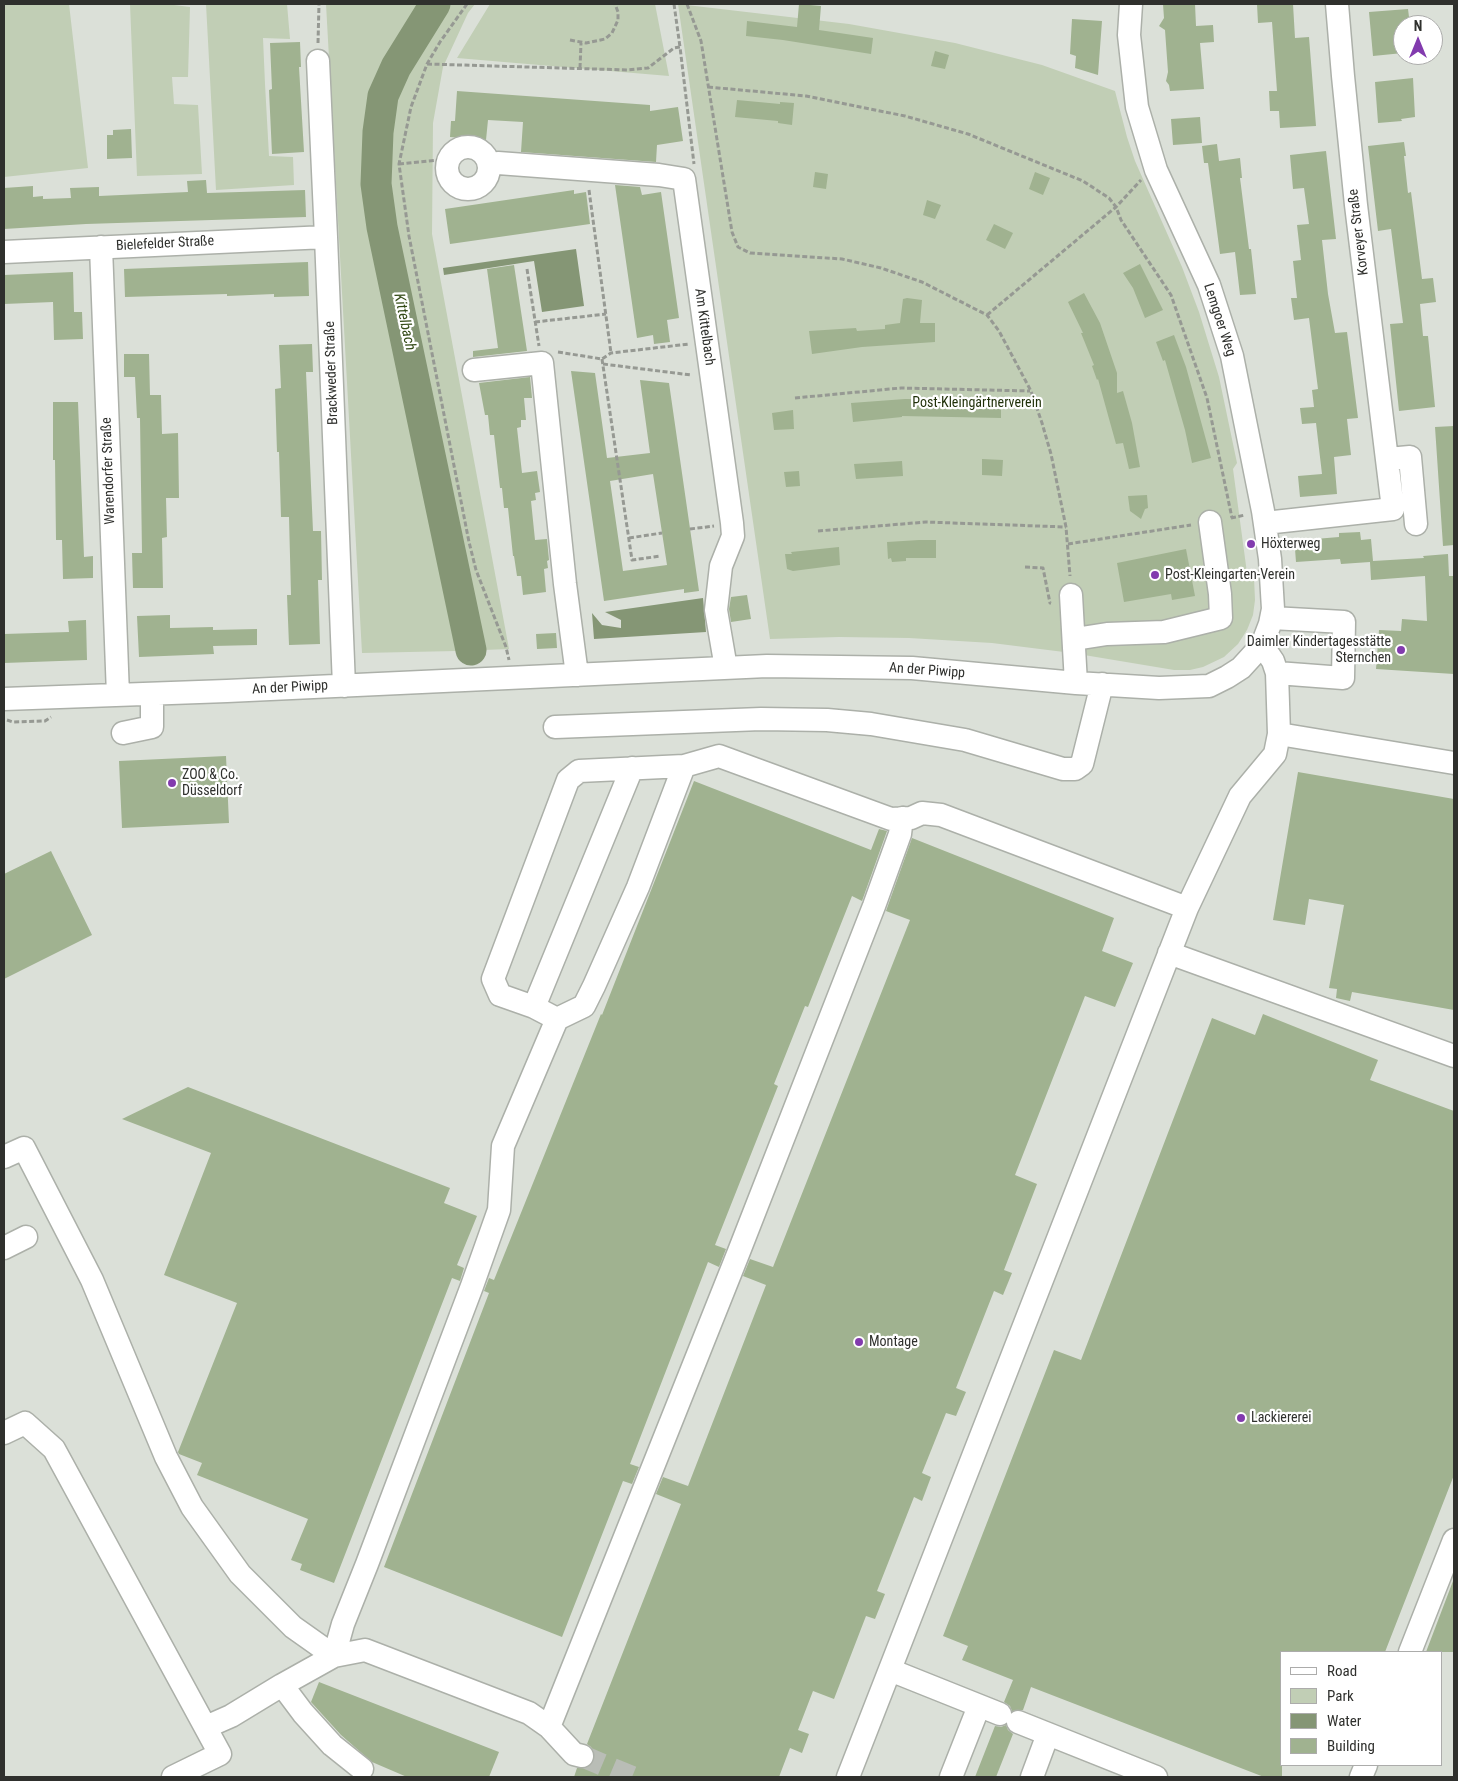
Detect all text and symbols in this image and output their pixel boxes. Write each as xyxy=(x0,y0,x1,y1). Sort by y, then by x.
north arrow xyxy=(1393,15,1443,65)
text: N xyxy=(1414,18,1422,34)
street label: Korveyer Straße xyxy=(1345,188,1373,276)
street label: Bielefelder Straße xyxy=(116,233,214,255)
street label: Lemgoer Weg xyxy=(1199,281,1239,359)
street label: Am Kittelbach xyxy=(690,287,718,367)
water label: Kittelbach xyxy=(389,292,419,352)
street label: Brackweder Straße xyxy=(322,321,342,425)
park label: Post-Kleingärtnerverein xyxy=(912,395,1042,411)
street label: Warendorfer Straße xyxy=(99,417,119,525)
place label: Höxterweg xyxy=(1261,536,1320,552)
marker: Höxterweg xyxy=(1245,538,1257,550)
place label: Post-Kleingarten-Verein xyxy=(1165,567,1295,583)
marker: Post-Kleingarten-Verein xyxy=(1149,569,1161,581)
place label: Daimler Kindertagesstätte Sternchen xyxy=(1247,634,1391,666)
marker: Daimler Kindertagesstätte Sternchen xyxy=(1395,644,1407,656)
street label: An der Piwipp xyxy=(888,660,966,682)
street label: An der Piwipp xyxy=(252,678,328,698)
place label: ZOO & Co. Düsseldorf xyxy=(182,767,242,800)
marker: ZOO & Co. Düsseldorf xyxy=(166,777,178,789)
place label: Montage xyxy=(869,1334,918,1350)
marker: Montage xyxy=(853,1336,865,1348)
place label: Lackiererei xyxy=(1251,1410,1312,1426)
marker: Lackiererei xyxy=(1235,1412,1247,1424)
legend xyxy=(1280,1651,1443,1766)
text: Road xyxy=(1327,1662,1357,1680)
text: Park xyxy=(1327,1687,1354,1705)
text: Water xyxy=(1327,1712,1361,1730)
text: Building xyxy=(1327,1737,1375,1755)

